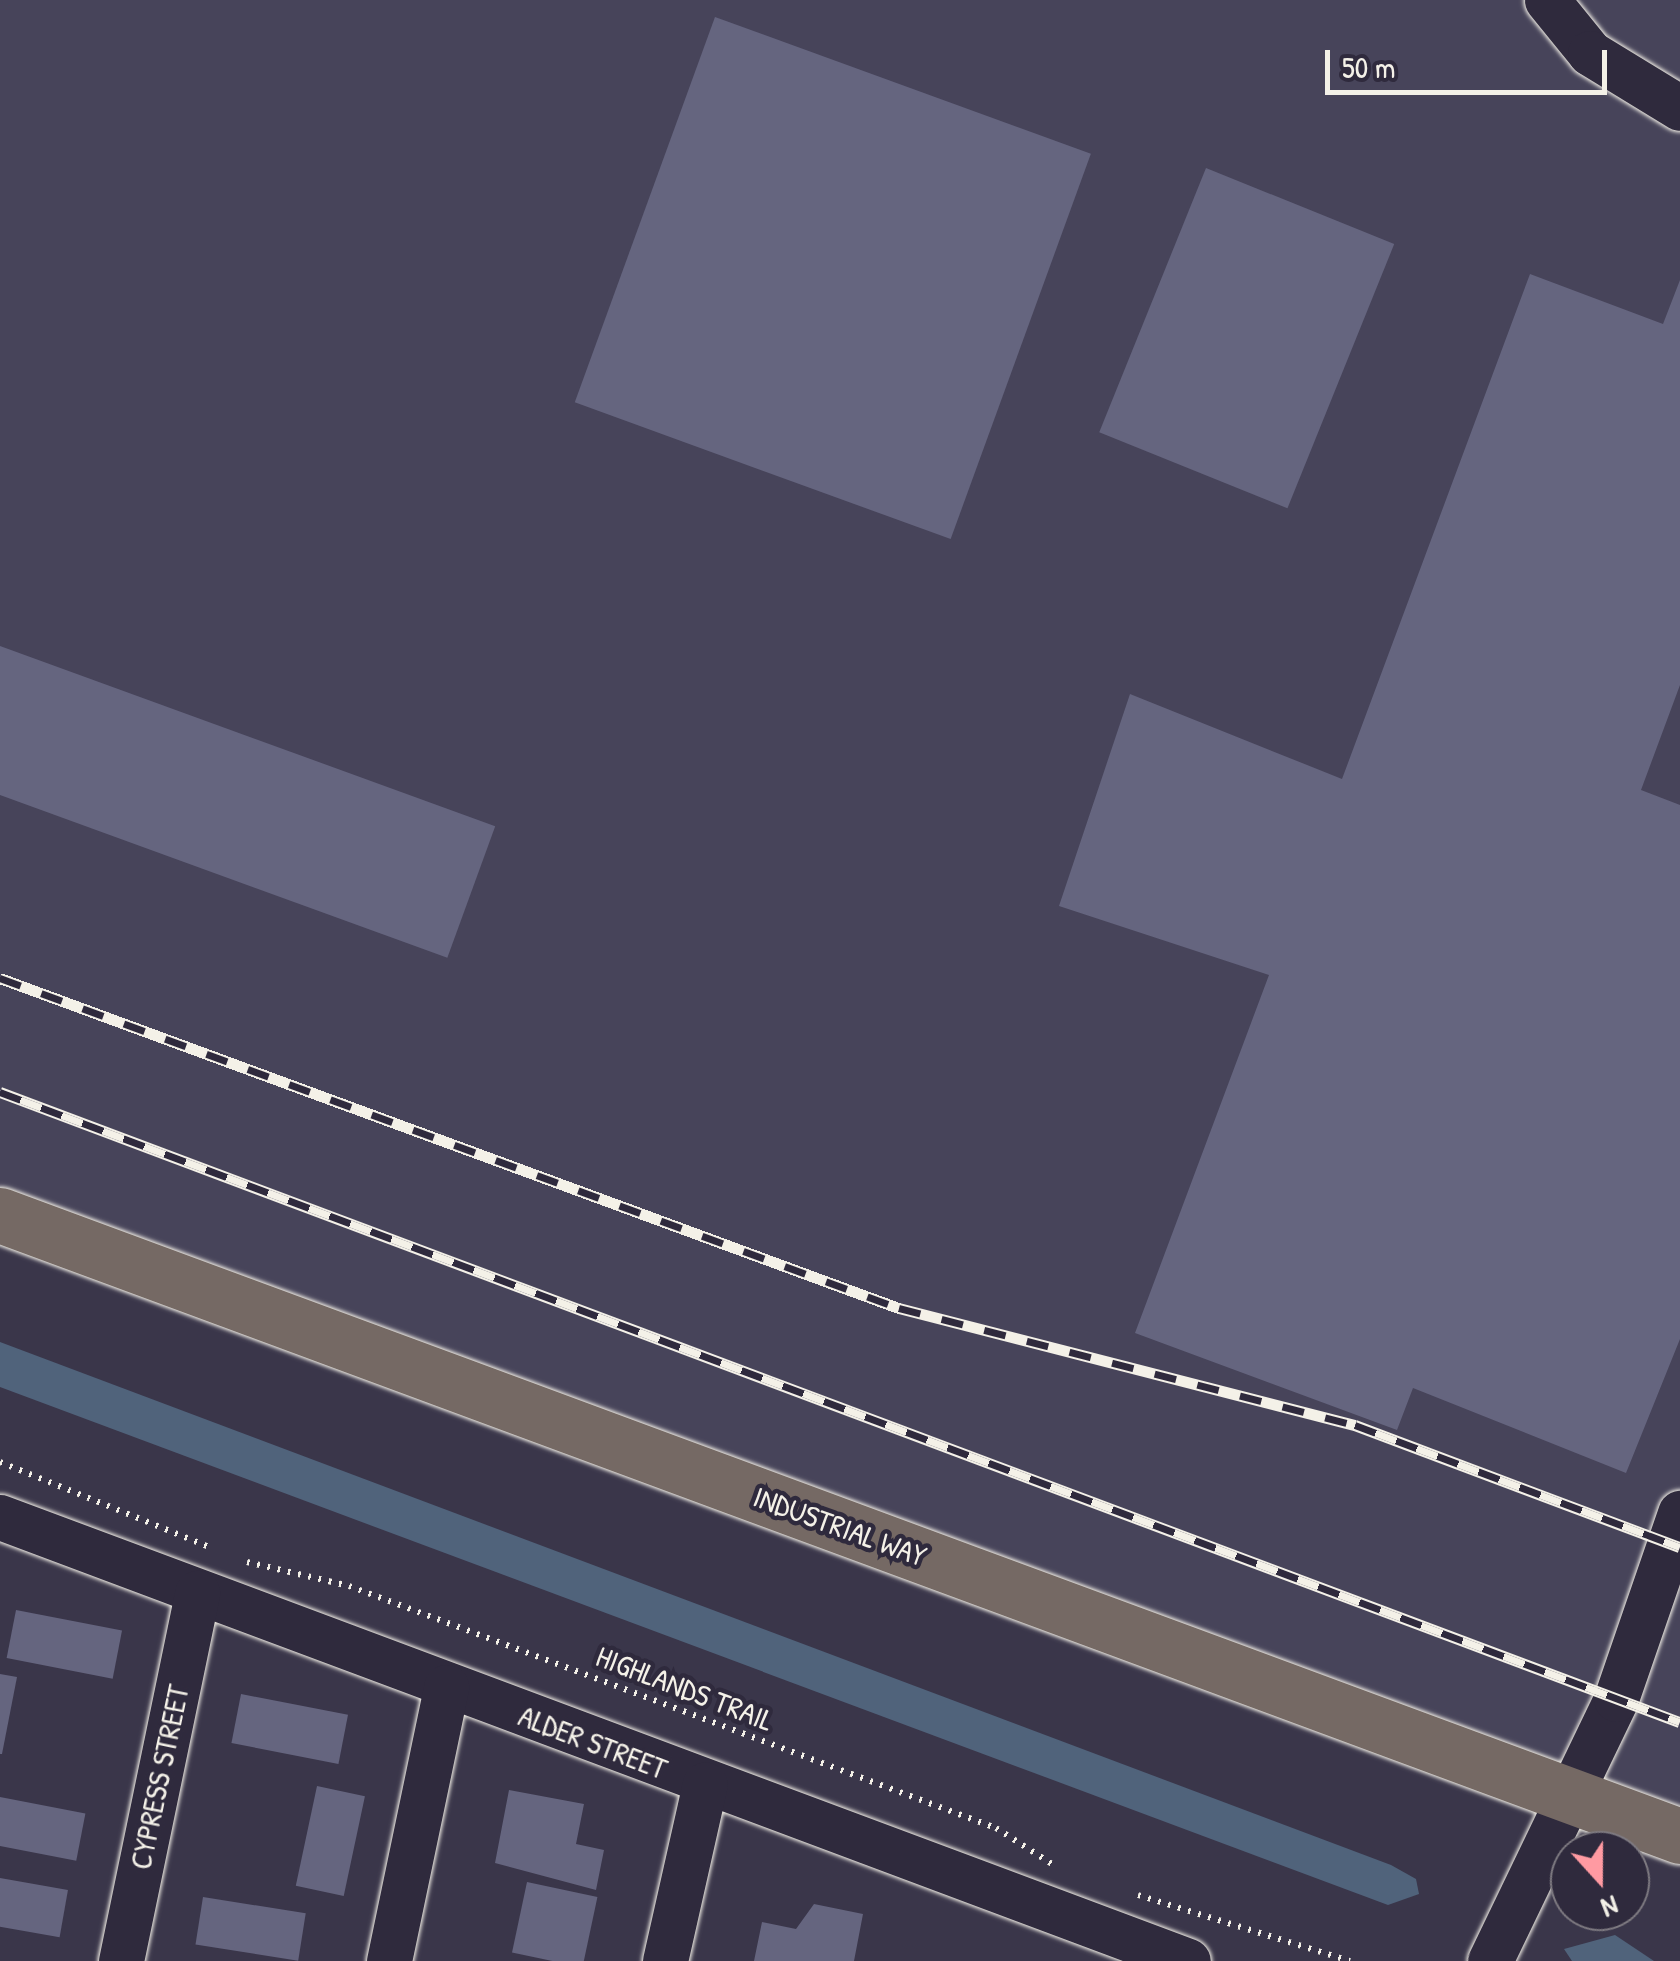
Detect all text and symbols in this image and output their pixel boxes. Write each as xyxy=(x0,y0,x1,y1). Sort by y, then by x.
scale bar xyxy=(1330,30,1612,92)
text: 50 m xyxy=(1342,47,1395,87)
street label: INDUSTRIAL WAY xyxy=(749,1478,931,1574)
street label: HIGHLANDS TRAIL xyxy=(591,1638,779,1738)
street label: CYPRESS STREET xyxy=(122,1682,196,1872)
street label: ALDER STREET xyxy=(514,1697,672,1787)
north arrow xyxy=(1550,1831,1650,1931)
text: N xyxy=(1596,1887,1624,1928)

